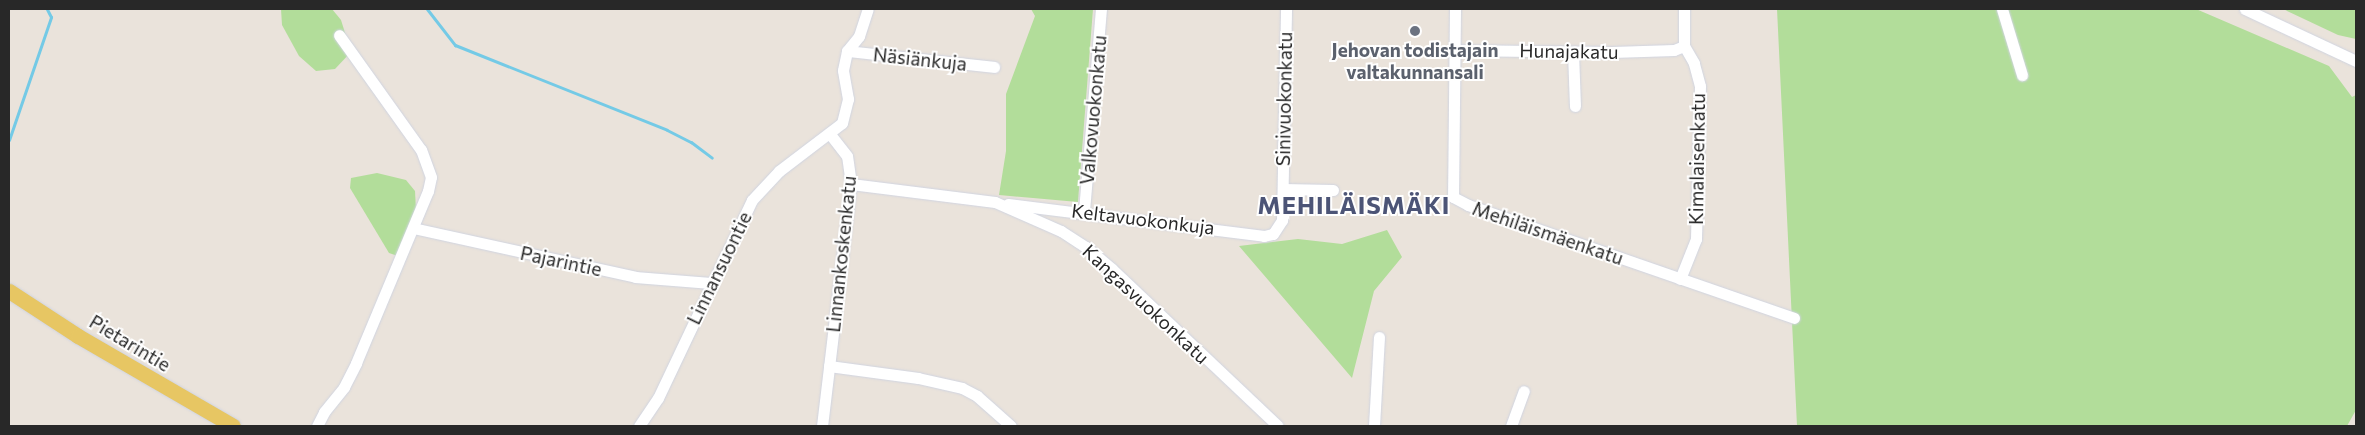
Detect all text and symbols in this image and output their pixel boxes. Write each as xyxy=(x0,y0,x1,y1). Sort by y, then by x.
marker: Jehovan todistajain valtakunnansali xyxy=(1409,25,1421,37)
street label: Sinivuokonkatu xyxy=(1271,32,1297,166)
street label: Valkovuokonkatu xyxy=(1075,34,1111,186)
place label: Jehovan todistajain valtakunnansali xyxy=(1332,39,1498,83)
street label: Hunajakatu xyxy=(1519,39,1619,63)
street label: Näsiänkuja xyxy=(872,43,968,75)
street label: Kimalaisenkatu xyxy=(1684,93,1710,225)
street label: Linnankoskenkatu xyxy=(821,175,861,333)
district label: MEHILÄISMÄKI xyxy=(1256,191,1452,219)
street label: Mehiläismäenkatu xyxy=(1470,196,1626,270)
street label: Keltavuokonkuja xyxy=(1070,199,1216,239)
street label: Linnansuontie xyxy=(682,208,756,328)
street label: Kangasvuokonkatu xyxy=(1078,240,1214,368)
street label: Pajarintie xyxy=(518,241,604,281)
street label: Pietarintie xyxy=(85,310,175,376)

